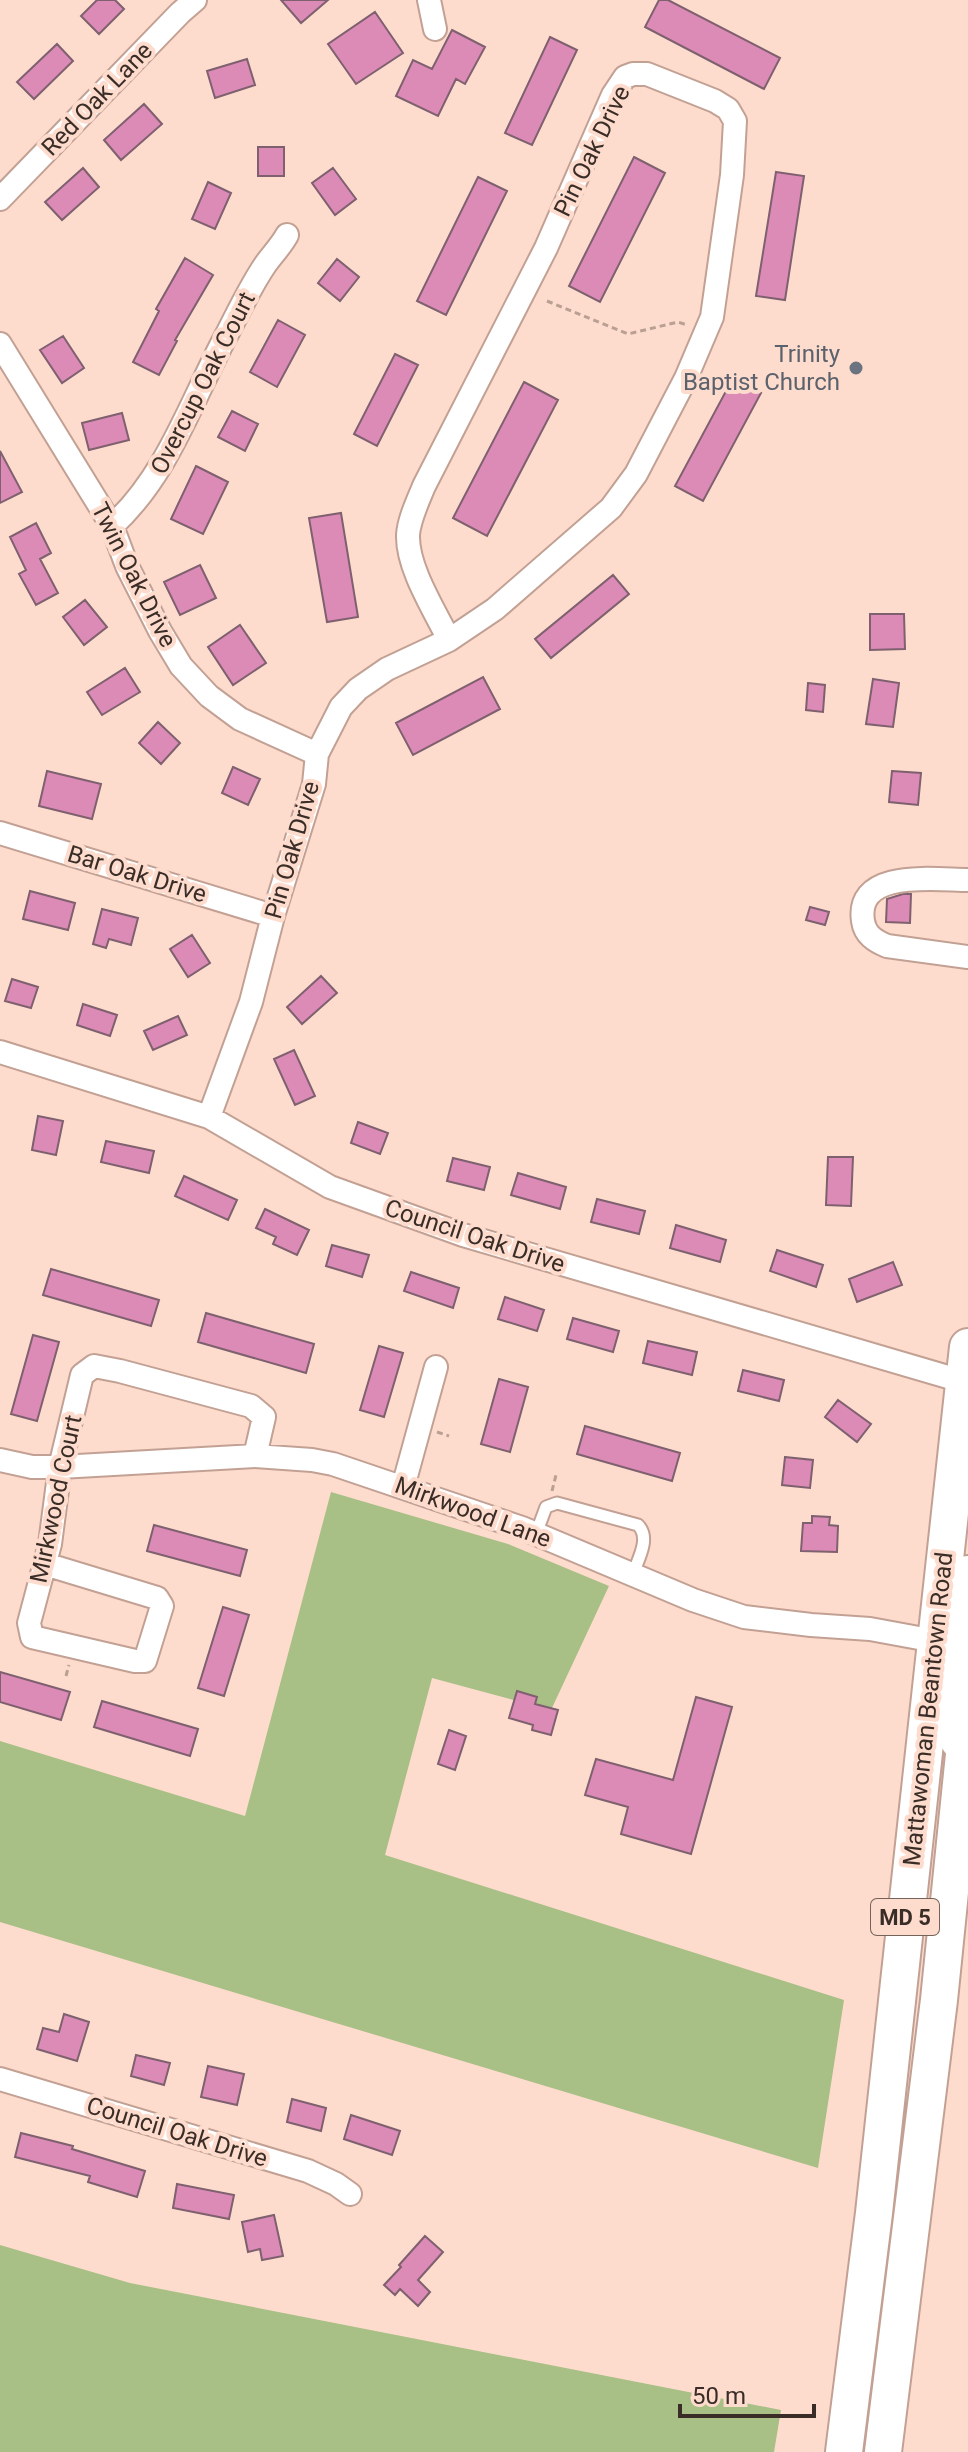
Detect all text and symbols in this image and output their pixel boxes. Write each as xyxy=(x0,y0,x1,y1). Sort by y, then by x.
street label: Red Oak Lane xyxy=(36,37,158,161)
street label: Pin Oak Drive xyxy=(548,81,636,221)
street label: Overcup Oak Court xyxy=(145,287,261,479)
place label: Trinity Baptist Church xyxy=(683,340,841,396)
marker: Trinity Baptist Church xyxy=(847,359,865,377)
street label: Twin Oak Drive xyxy=(86,498,182,652)
street label: Pin Oak Drive xyxy=(259,778,325,922)
street label: Bar Oak Drive xyxy=(64,840,210,908)
street label: Council Oak Drive xyxy=(381,1194,569,1278)
street label: Mirkwood Court xyxy=(25,1412,88,1586)
street label: Mirkwood Lane xyxy=(391,1471,555,1553)
street label: Mattawoman Beantown Road xyxy=(898,1551,958,1867)
road number: MD 5 xyxy=(871,1899,939,1935)
street label: Council Oak Drive xyxy=(83,2091,271,2173)
scale bar xyxy=(680,2368,814,2418)
text: 50 m xyxy=(692,2382,746,2410)

